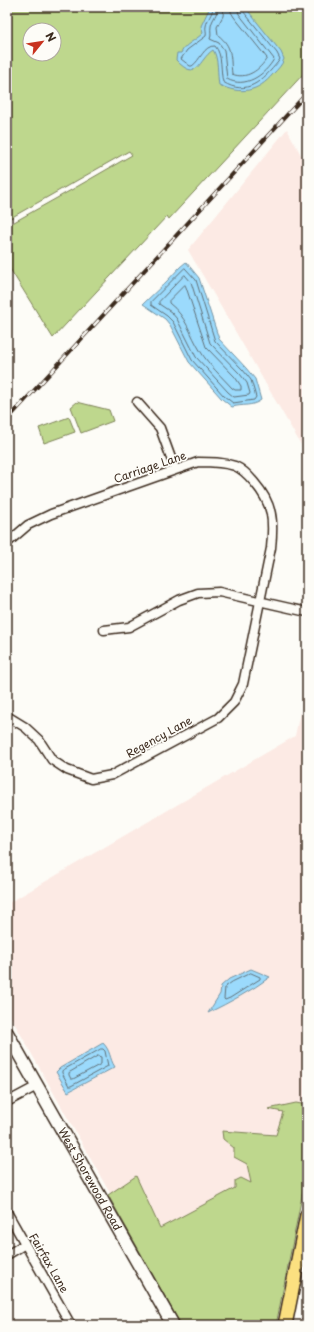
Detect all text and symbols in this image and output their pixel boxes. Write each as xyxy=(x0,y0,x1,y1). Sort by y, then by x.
north arrow xyxy=(22,22,62,62)
text: N xyxy=(42,29,61,45)
street label: Carriage Lane xyxy=(111,446,189,487)
street label: Regency Lane xyxy=(123,711,195,762)
street label: West Shorewood Road xyxy=(54,1124,127,1233)
street label: Fairfax Lane xyxy=(25,1230,73,1296)

